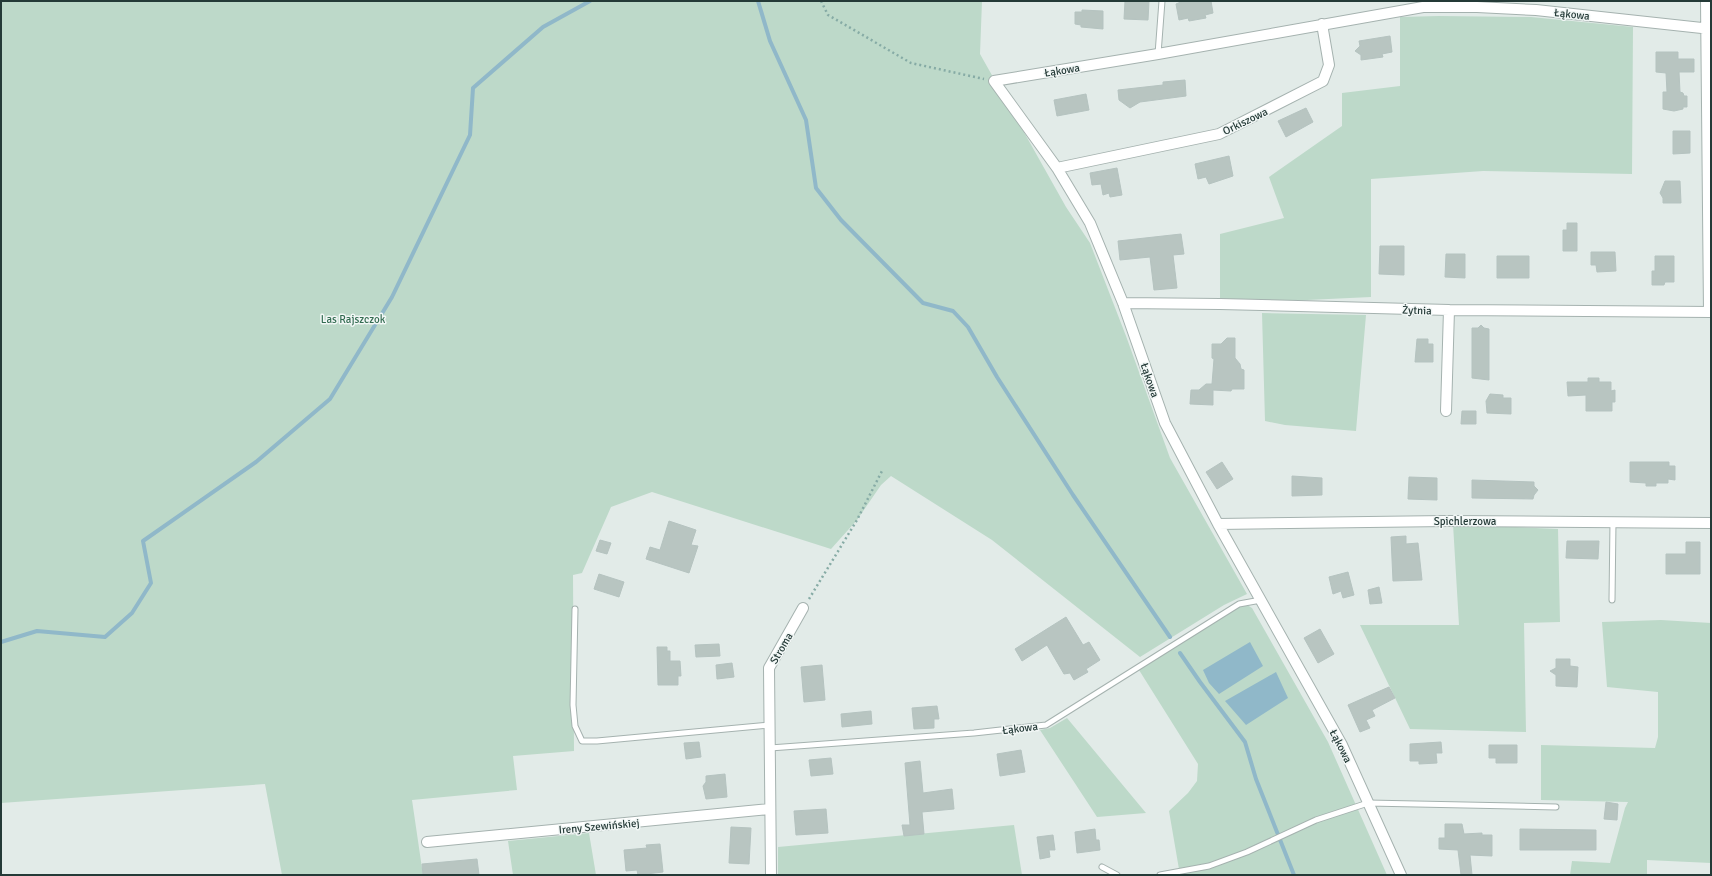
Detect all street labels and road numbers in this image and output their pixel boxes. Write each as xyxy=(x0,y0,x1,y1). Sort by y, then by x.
street label: Łąkowa xyxy=(1554,6,1591,23)
street label: Łąkowa xyxy=(1043,61,1081,80)
street label: Orkiszowa xyxy=(1221,105,1270,138)
street label: Żytnia xyxy=(1402,302,1432,318)
street label: Łąkowa xyxy=(1138,361,1162,400)
street label: Spichlerzowa xyxy=(1434,515,1497,528)
street label: Stroma xyxy=(767,630,796,666)
street label: Łąkowa xyxy=(1002,720,1039,737)
street label: Łąkowa xyxy=(1327,727,1355,765)
street label: Ireny Szewińskiej xyxy=(558,816,640,837)

